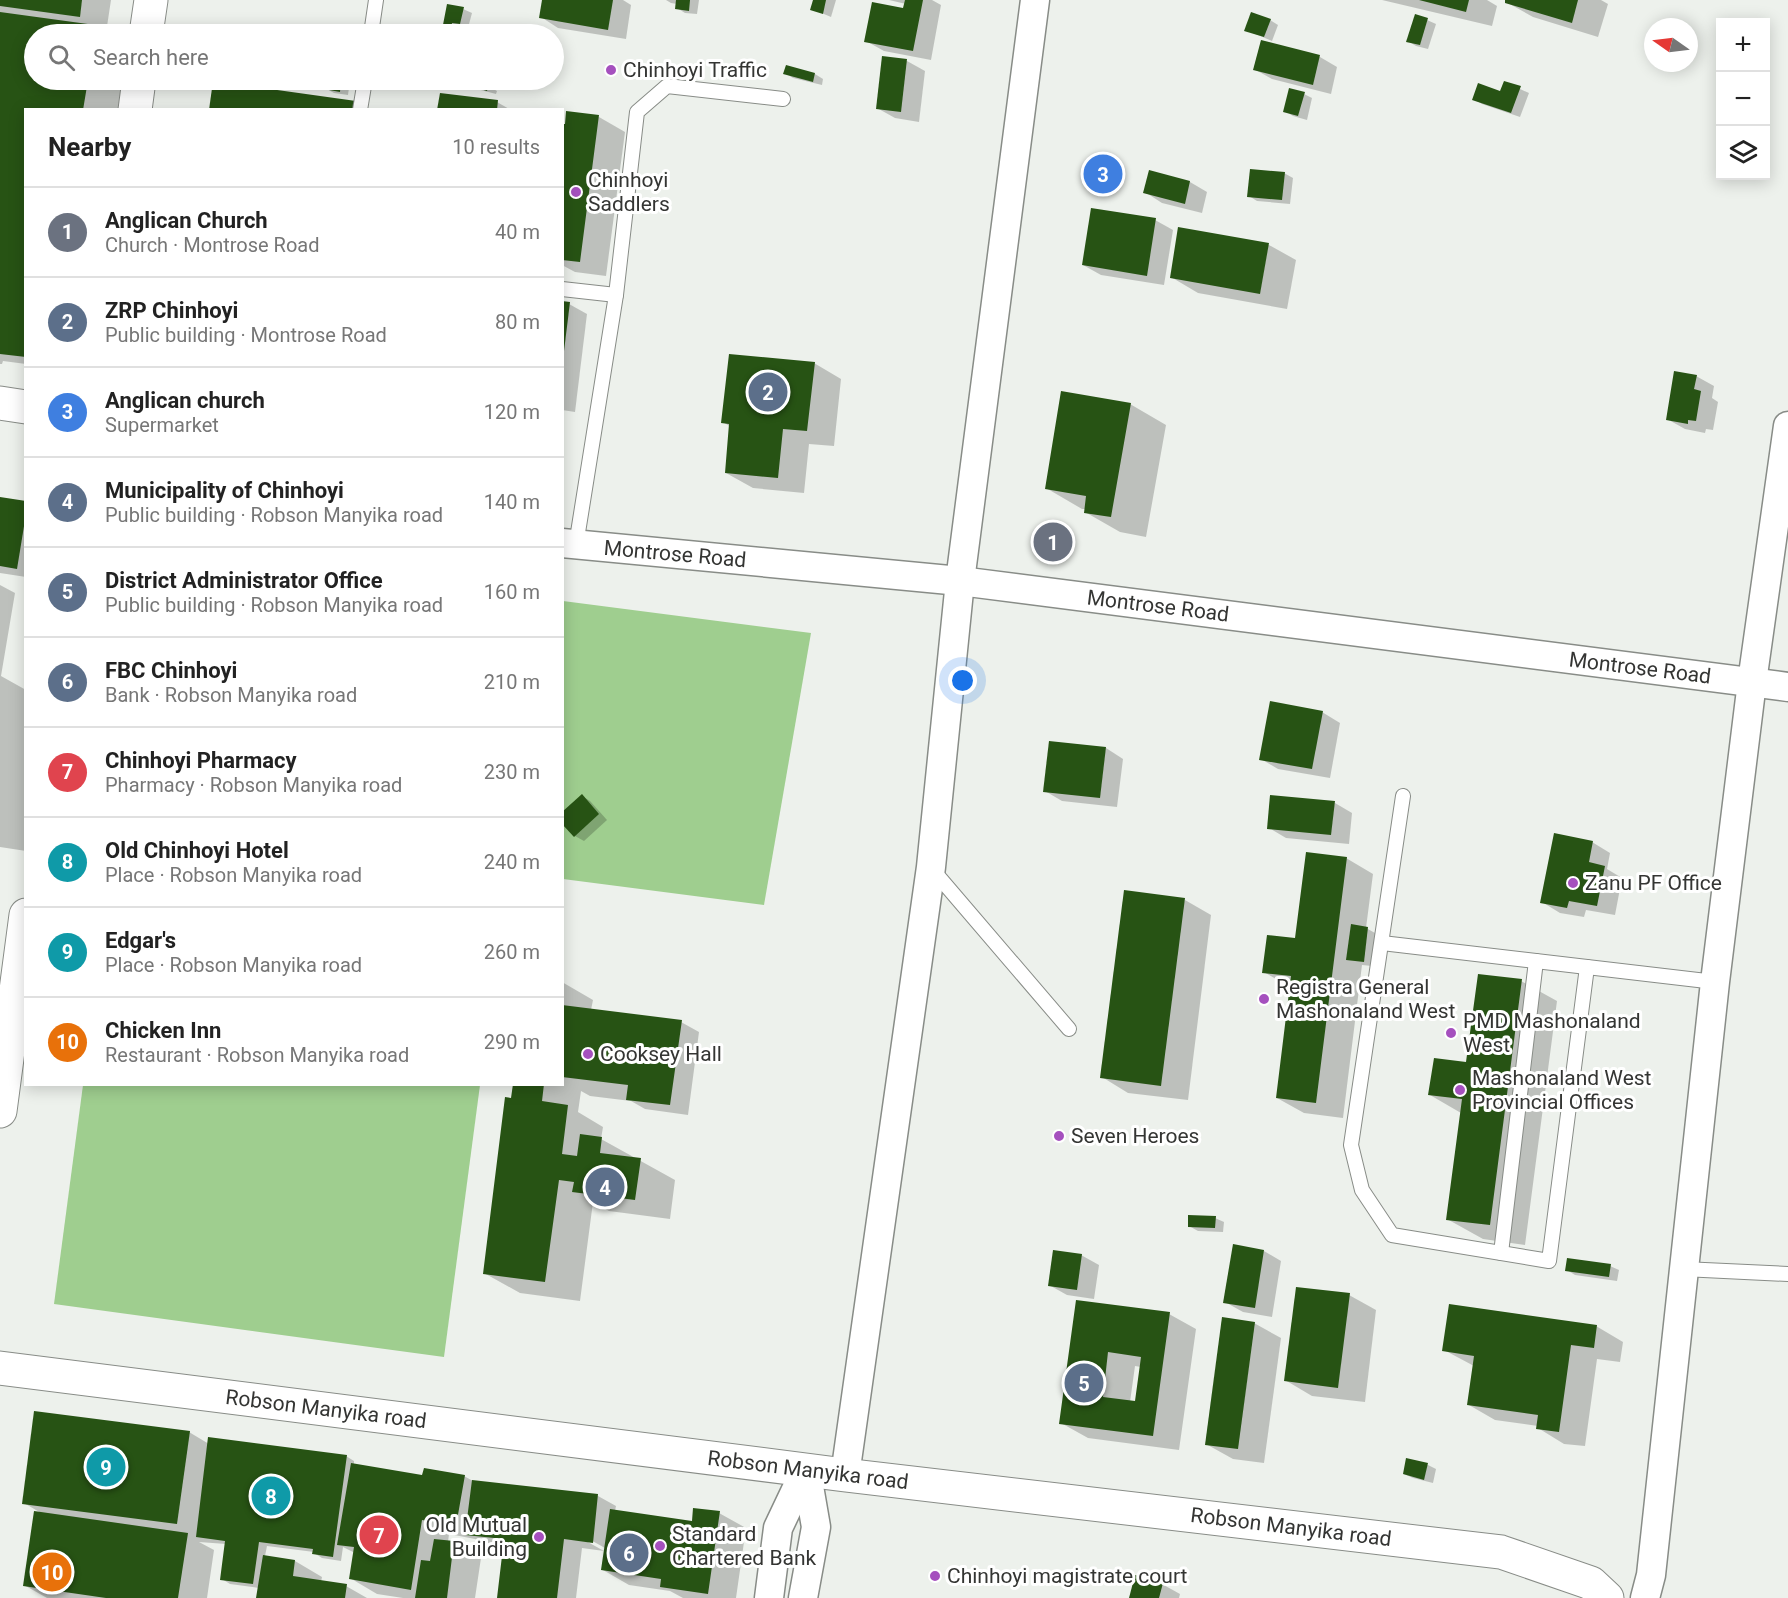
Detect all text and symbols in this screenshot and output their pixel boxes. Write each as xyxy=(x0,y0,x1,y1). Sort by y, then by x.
north arrow xyxy=(1644,18,1698,72)
map controls xyxy=(1716,18,1770,180)
button: + xyxy=(1716,18,1770,72)
search box xyxy=(24,24,564,90)
icon: search xyxy=(45,41,78,74)
text: Search here xyxy=(93,45,209,70)
place label: Chinhoyi Traffic xyxy=(623,58,767,82)
marker: Chinhoyi Traffic xyxy=(604,63,618,77)
button: − xyxy=(1716,72,1770,126)
button: layers xyxy=(1716,126,1770,180)
text: Nearby xyxy=(48,132,131,162)
text: 10 results xyxy=(452,135,540,159)
pin: 3 xyxy=(1084,152,1122,196)
place label: Chinhoyi Saddlers xyxy=(588,168,670,216)
marker: Chinhoyi Saddlers xyxy=(569,185,583,199)
text: Anglican Church xyxy=(105,208,268,233)
text: 1 xyxy=(62,220,73,244)
text: 40 m xyxy=(495,220,540,244)
text: Church · Montrose Road xyxy=(105,233,320,257)
text: ZRP Chinhoyi xyxy=(105,298,238,323)
text: 2 xyxy=(62,310,73,334)
text: 80 m xyxy=(495,310,540,334)
text: Public building · Montrose Road xyxy=(105,323,387,347)
pin: 2 xyxy=(748,370,788,414)
text: Anglican church xyxy=(105,388,265,413)
text: 3 xyxy=(62,400,73,424)
text: 120 m xyxy=(484,400,540,424)
text: Supermarket xyxy=(105,413,219,437)
text: Municipality of Chinhoyi xyxy=(105,478,344,503)
text: 4 xyxy=(62,490,73,514)
text: 140 m xyxy=(484,490,540,514)
text: Public building · Robson Manyika road xyxy=(105,503,443,527)
pin: 1 xyxy=(1034,520,1072,564)
street label: Montrose Road xyxy=(603,536,747,572)
text: District Administrator Office xyxy=(105,568,383,593)
text: 5 xyxy=(62,580,73,604)
text: 160 m xyxy=(484,580,540,604)
street label: Montrose Road xyxy=(1086,585,1230,627)
text: Public building · Robson Manyika road xyxy=(105,593,443,617)
street label: Montrose Road xyxy=(1568,647,1712,689)
text: FBC Chinhoyi xyxy=(105,658,237,683)
your location xyxy=(948,666,977,695)
text: 6 xyxy=(62,670,73,694)
text: 210 m xyxy=(484,670,540,694)
text: Bank · Robson Manyika road xyxy=(105,683,357,707)
text: Chinhoyi Pharmacy xyxy=(105,748,297,773)
text: 7 xyxy=(62,760,73,784)
text: 230 m xyxy=(484,760,540,784)
text: Pharmacy · Robson Manyika road xyxy=(105,773,402,797)
text: Old Chinhoyi Hotel xyxy=(105,838,289,863)
text: 8 xyxy=(62,850,73,874)
text: 240 m xyxy=(484,850,540,874)
text: Place · Robson Manyika road xyxy=(105,863,362,887)
place label: Zanu PF Office xyxy=(1585,871,1722,895)
marker: Zanu PF Office xyxy=(1566,876,1580,890)
text: Edgar's xyxy=(105,928,176,953)
text: 9 xyxy=(62,940,73,964)
text: 260 m xyxy=(484,940,540,964)
text: Place · Robson Manyika road xyxy=(105,953,362,977)
place label: Registra General Mashonaland West xyxy=(1276,975,1456,1023)
marker: Registra General Mashonaland West xyxy=(1257,992,1271,1006)
place label: PMD Mashonaland West xyxy=(1463,1009,1641,1057)
text: Chicken Inn xyxy=(105,1018,221,1043)
marker: PMD Mashonaland West xyxy=(1444,1026,1458,1040)
text: 10 xyxy=(56,1030,79,1054)
text: 290 m xyxy=(484,1030,540,1054)
place label: Cooksey Hall xyxy=(600,1042,722,1066)
text: Restaurant · Robson Manyika road xyxy=(105,1043,409,1067)
marker: Cooksey Hall xyxy=(581,1047,595,1061)
place label: Mashonaland West Provincial Offices xyxy=(1472,1066,1652,1114)
marker: Mashonaland West Provincial Offices xyxy=(1453,1083,1467,1097)
place label: Seven Heroes xyxy=(1071,1124,1199,1148)
marker: Seven Heroes xyxy=(1052,1129,1066,1143)
pin: 4 xyxy=(586,1164,624,1210)
pin: 5 xyxy=(1064,1360,1104,1406)
street label: Robson Manyika road xyxy=(224,1385,428,1433)
pin: 9 xyxy=(86,1444,126,1490)
street label: Robson Manyika road xyxy=(706,1446,910,1494)
pin: 8 xyxy=(252,1474,290,1518)
street label: Robson Manyika road xyxy=(1189,1503,1393,1551)
pin: 7 xyxy=(360,1512,398,1558)
place label: Old Mutual Building xyxy=(426,1513,527,1561)
place label: Standard Chartered Bank xyxy=(672,1522,817,1570)
marker: Old Mutual Building xyxy=(532,1530,546,1544)
pin: 6 xyxy=(610,1530,648,1576)
marker: Standard Chartered Bank xyxy=(653,1539,667,1553)
pin: 10 xyxy=(32,1550,72,1594)
place label: Chinhoyi magistrate court xyxy=(947,1564,1188,1588)
marker: Chinhoyi magistrate court xyxy=(928,1569,942,1583)

